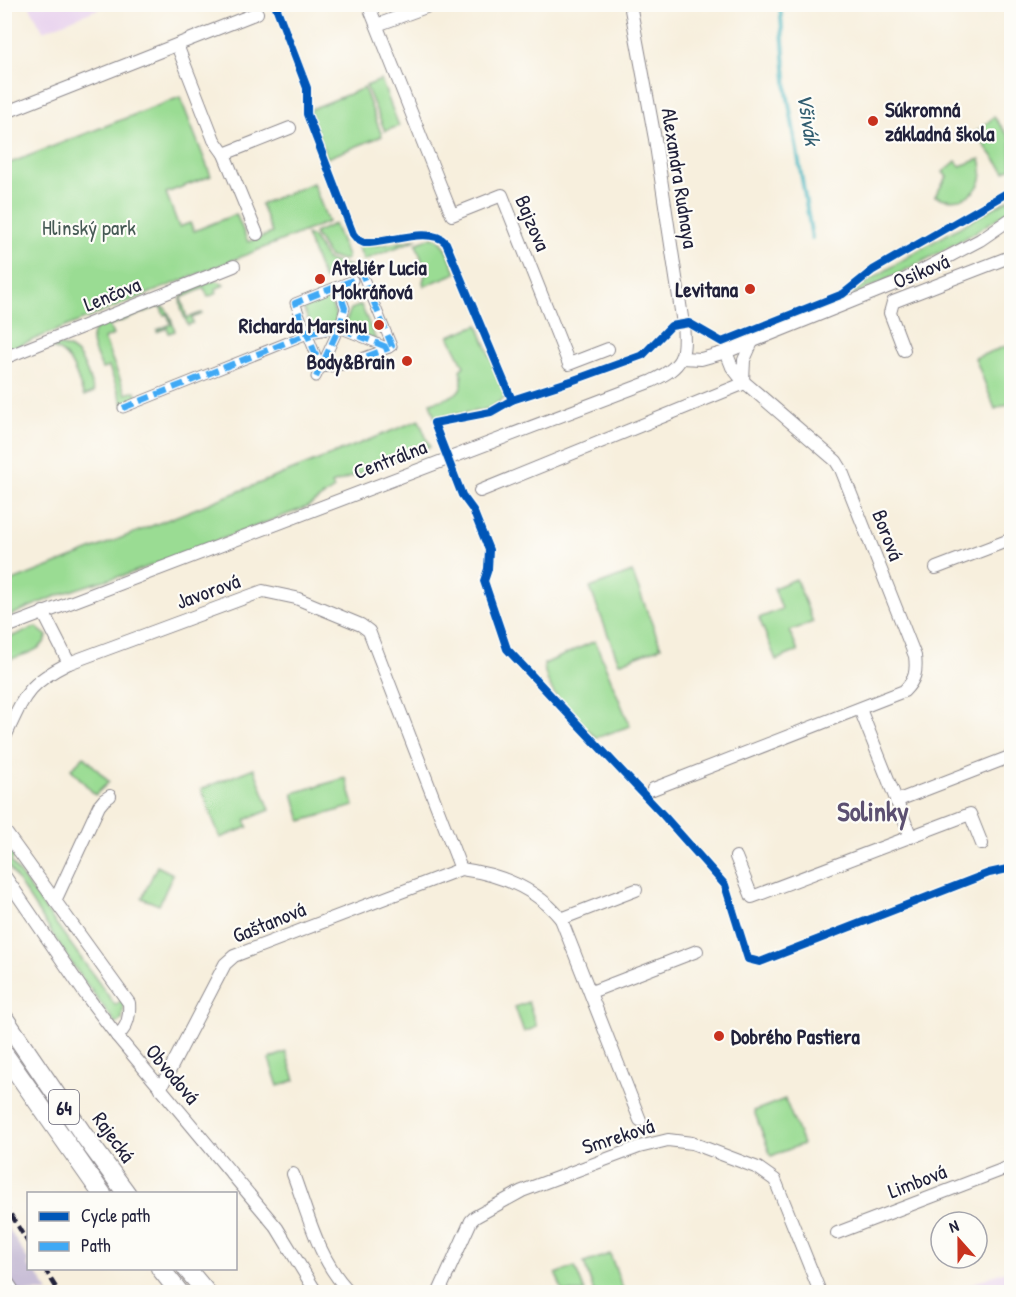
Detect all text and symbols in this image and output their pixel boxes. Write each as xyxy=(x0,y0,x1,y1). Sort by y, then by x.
water label: Všivák xyxy=(790,91,828,149)
place label: Súkromná základná škola xyxy=(885,95,995,148)
street label: Alexandra Rudnaya xyxy=(655,106,705,250)
marker: Súkromná základná škola xyxy=(866,114,880,128)
street label: Bajzova xyxy=(508,191,558,255)
park label: Hlinský park xyxy=(42,213,136,242)
street label: Osiková xyxy=(889,246,953,296)
place label: Ateliér Lucia Mokráňová xyxy=(332,253,427,306)
street label: Lenčova xyxy=(79,270,145,318)
marker: Ateliér Lucia Mokráňová xyxy=(313,272,327,286)
place label: Levitana xyxy=(676,275,739,304)
marker: Levitana xyxy=(743,282,757,296)
place label: Richarda Marsinu xyxy=(239,311,368,340)
marker: Richarda Marsinu xyxy=(372,318,386,332)
place label: Body&Brain xyxy=(307,347,395,377)
marker: Body&Brain xyxy=(400,354,414,368)
street label: Centrálna xyxy=(349,432,431,486)
street label: Borová xyxy=(865,505,911,565)
street label: Javorová xyxy=(172,566,244,616)
district label: Solinky xyxy=(837,793,909,831)
street label: Gaštanová xyxy=(228,894,310,950)
place label: Dobrého Pastiera xyxy=(731,1022,860,1051)
marker: Dobrého Pastiera xyxy=(712,1029,726,1043)
street label: Obvodová xyxy=(139,1038,207,1110)
road number: 64 xyxy=(49,1090,79,1124)
street label: Rajecká xyxy=(86,1106,142,1168)
street label: Smreková xyxy=(578,1111,658,1161)
street label: Limbová xyxy=(884,1157,950,1205)
legend xyxy=(27,1192,237,1270)
text: Cycle path xyxy=(81,1203,151,1228)
north arrow xyxy=(929,1210,989,1270)
text: N xyxy=(946,1214,962,1238)
text: Path xyxy=(81,1233,111,1258)

